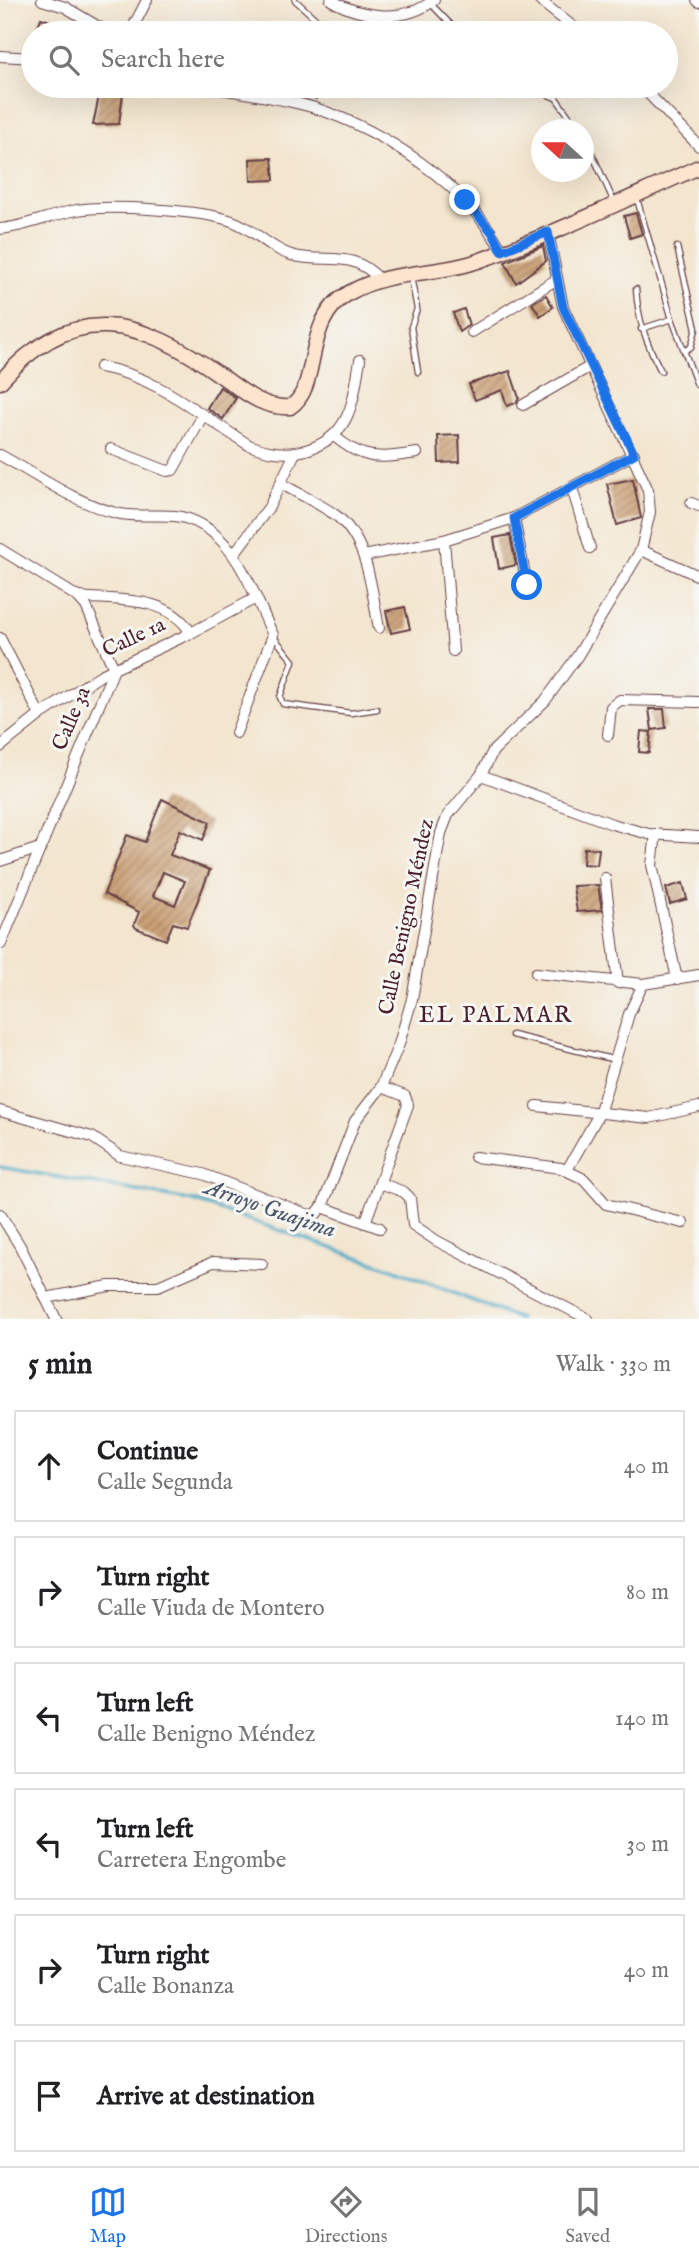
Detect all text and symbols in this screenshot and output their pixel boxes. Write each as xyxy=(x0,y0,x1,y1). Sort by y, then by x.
search box xyxy=(21,21,678,98)
icon: search xyxy=(45,41,83,79)
text: Search here xyxy=(101,43,225,76)
north arrow xyxy=(531,119,594,182)
route end xyxy=(449,184,480,215)
route start xyxy=(511,569,542,600)
street label: Calle 1a xyxy=(98,611,171,664)
street label: Calle 3a xyxy=(47,682,98,755)
street label: Calle Benigno Méndez xyxy=(373,816,441,1017)
district label: EL PALMAR xyxy=(419,1001,573,1030)
water label: Arroyo Guajima xyxy=(199,1172,339,1245)
text: 5 min xyxy=(28,1346,93,1384)
text: Walk · 330 m xyxy=(556,1350,671,1379)
text: Continue xyxy=(97,1435,198,1468)
icon: ahead xyxy=(30,1447,68,1485)
text: 40 m xyxy=(624,1452,669,1481)
text: Calle Segunda xyxy=(97,1468,233,1497)
text: Turn right xyxy=(97,1561,210,1594)
icon: right xyxy=(30,1573,68,1611)
text: 80 m xyxy=(626,1578,669,1607)
text: Calle Viuda de Montero xyxy=(97,1594,325,1623)
text: Turn left xyxy=(97,1687,194,1720)
icon: left xyxy=(30,1699,68,1737)
text: 140 m xyxy=(615,1704,669,1733)
text: Calle Benigno Méndez xyxy=(97,1720,315,1749)
text: Turn left xyxy=(97,1813,194,1846)
icon: left xyxy=(30,1825,68,1863)
text: 30 m xyxy=(626,1830,669,1859)
text: Carretera Engombe xyxy=(97,1846,286,1875)
text: Turn right xyxy=(97,1939,210,1972)
icon: right xyxy=(30,1951,68,1989)
text: 40 m xyxy=(624,1956,669,1985)
text: Calle Bonanza xyxy=(97,1972,234,2001)
icon: arrive xyxy=(30,2077,68,2115)
text: Arrive at destination xyxy=(97,2080,315,2113)
tab: Map xyxy=(89,2183,127,2249)
tab: Directions xyxy=(305,2183,387,2249)
tab: Saved xyxy=(565,2183,610,2249)

